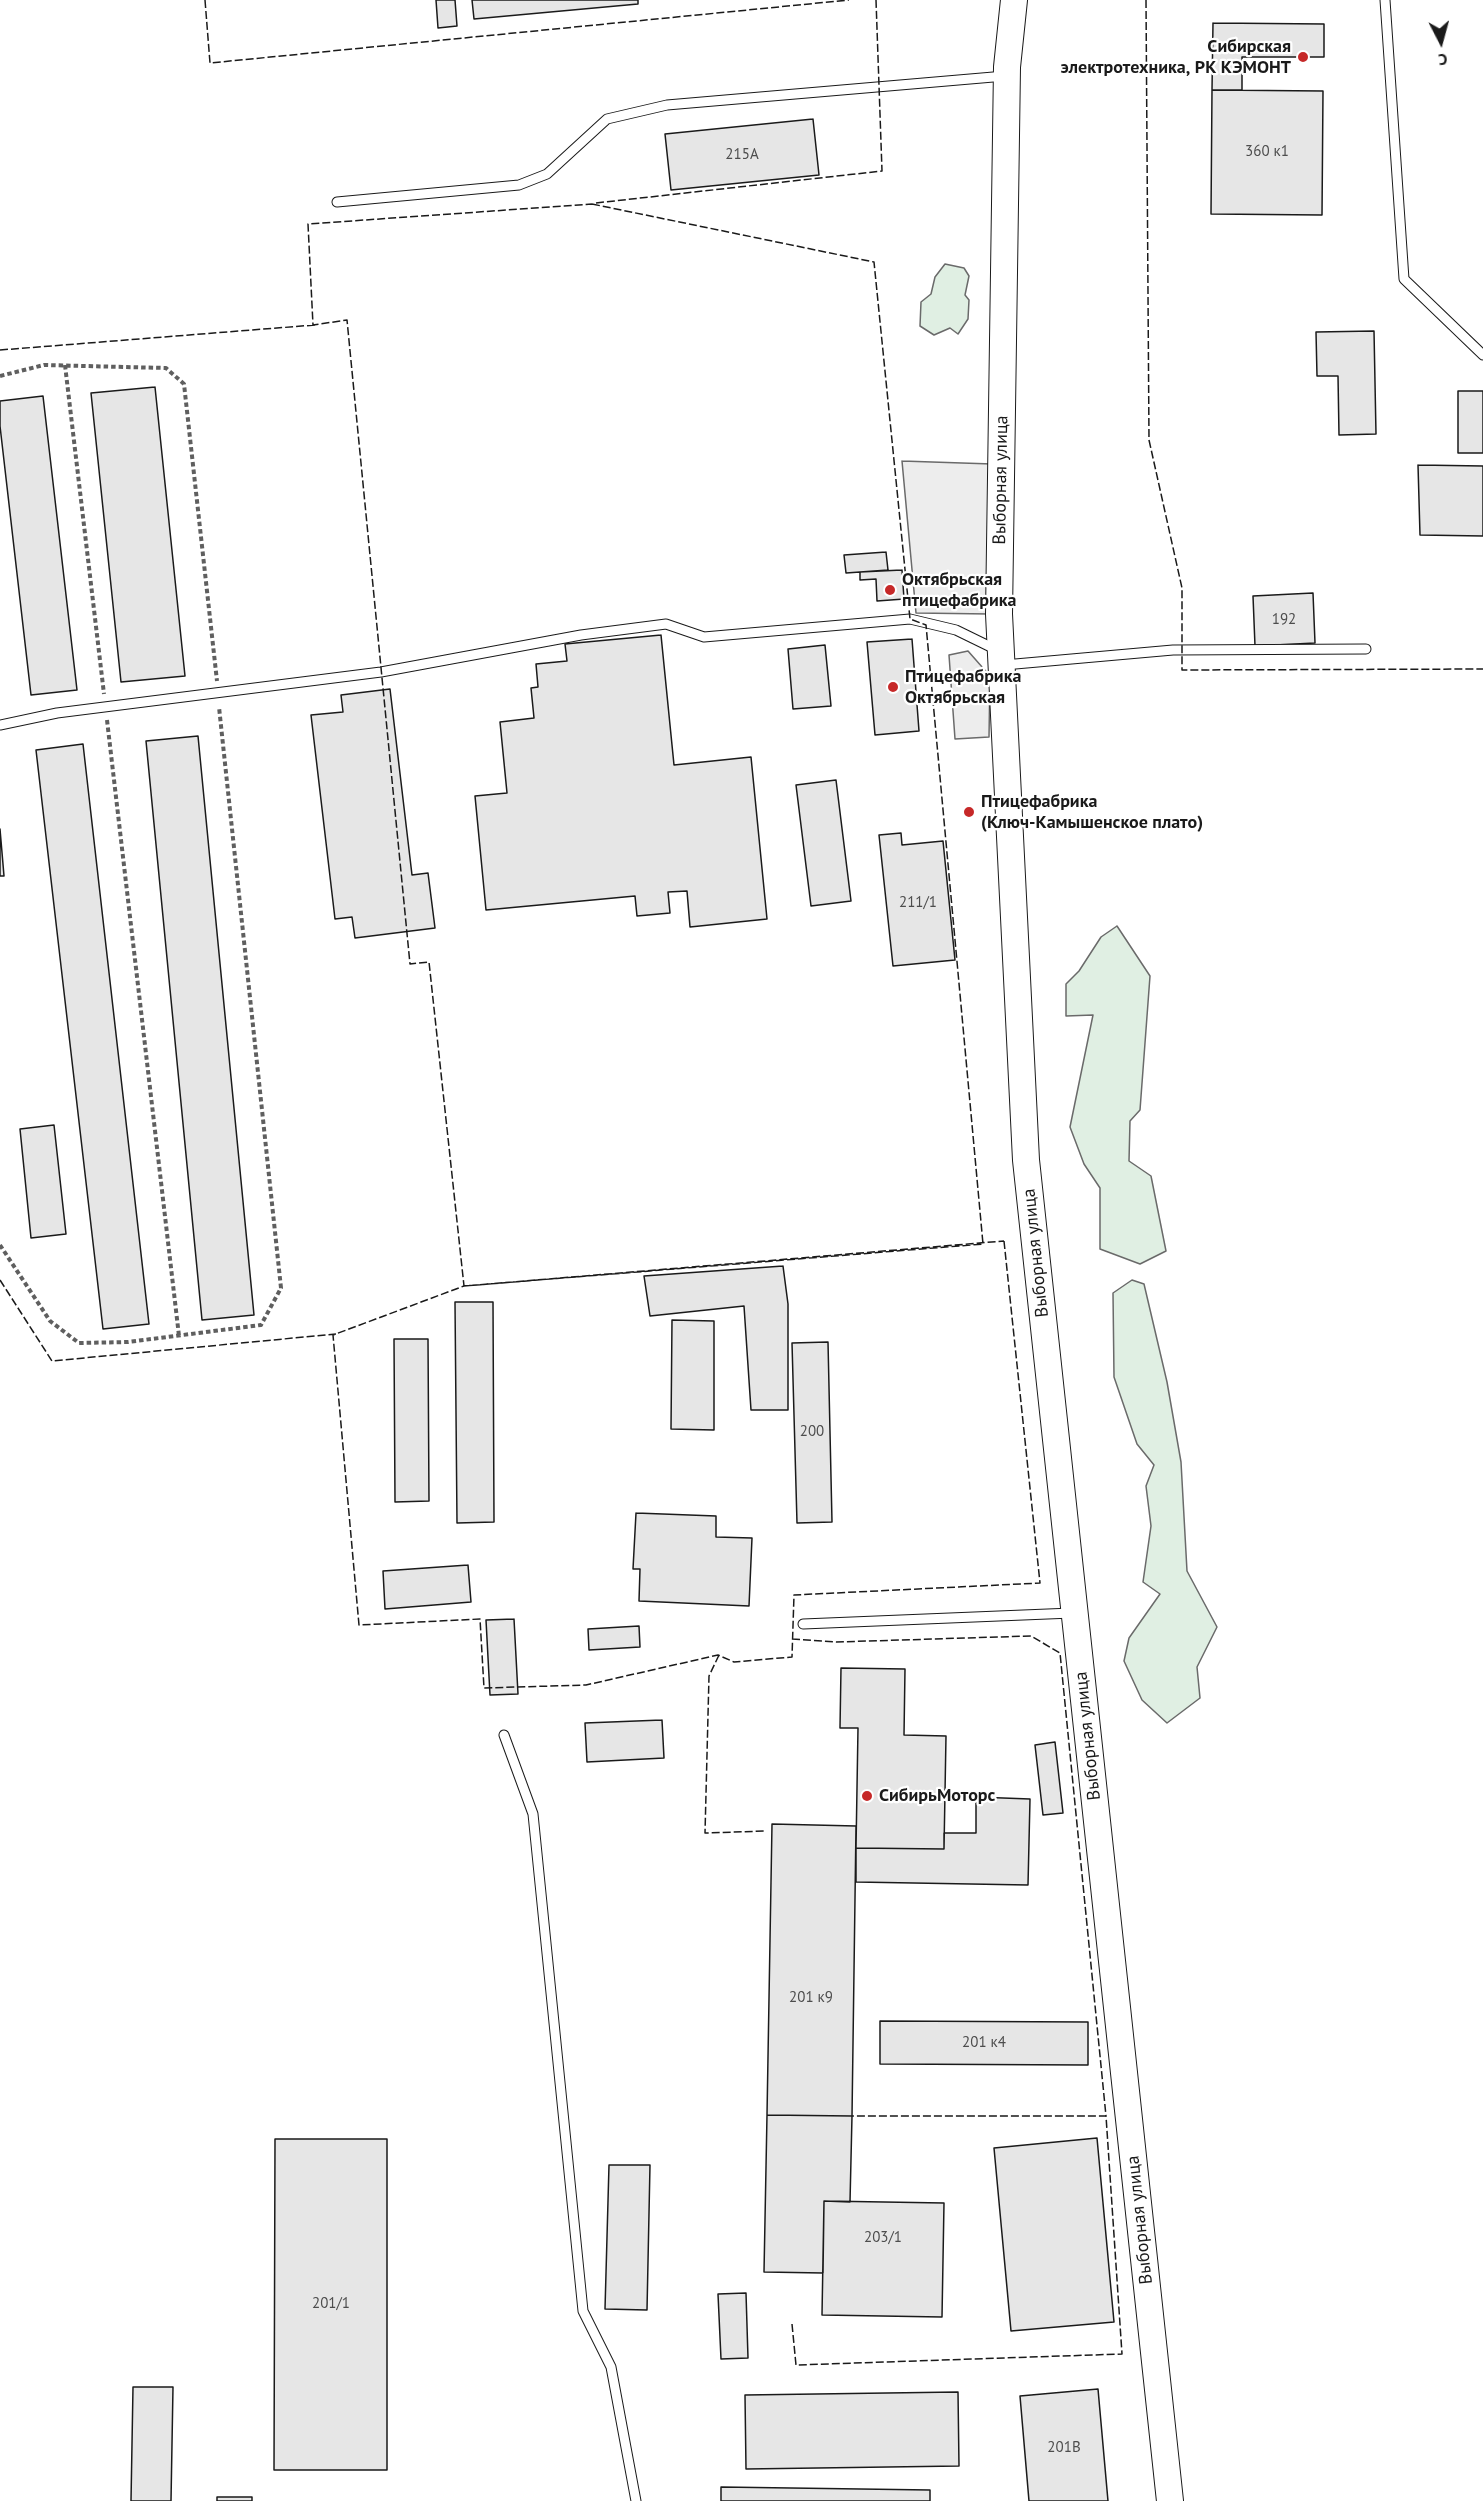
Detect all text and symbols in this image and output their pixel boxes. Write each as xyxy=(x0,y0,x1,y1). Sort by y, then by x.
north arrow xyxy=(1411,12,1471,72)
place label: Сибирская электротехника, РК КЭМОНТ xyxy=(1061,36,1291,78)
text: С xyxy=(1437,49,1448,70)
marker: Сибирская электротехника, РК КЭМОНТ xyxy=(1296,50,1310,64)
house number: 360 к1 xyxy=(1245,143,1289,161)
house number: 215А xyxy=(725,146,759,164)
street label: Выборная улица xyxy=(989,415,1013,545)
place label: Октябрьская птицефабрика xyxy=(902,569,1016,612)
marker: Октябрьская птицефабрика xyxy=(883,583,897,597)
house number: 192 xyxy=(1272,611,1296,629)
place label: Птицефабрика Октябрьская xyxy=(905,666,1021,708)
marker: Птицефабрика Октябрьская xyxy=(886,680,900,694)
place label: Птицефабрика (Ключ-Камышенское плато) xyxy=(981,791,1203,834)
marker: Птицефабрика (Ключ-Камышенское плато) xyxy=(962,805,976,819)
house number: 211/1 xyxy=(899,894,937,912)
street label: Выборная улица xyxy=(1019,1188,1053,1318)
house number: 200 xyxy=(800,1423,824,1441)
street label: Выборная улица xyxy=(1071,1671,1105,1801)
place label: СибирьМоторс xyxy=(879,1785,995,1807)
marker: СибирьМоторс xyxy=(860,1789,874,1803)
house number: 201 к9 xyxy=(789,1989,833,2007)
house number: 201 к4 xyxy=(962,2034,1006,2052)
street label: Выборная улица xyxy=(1123,2155,1157,2285)
house number: 203/1 xyxy=(864,2229,902,2247)
house number: 201/1 xyxy=(312,2295,350,2313)
house number: 201В xyxy=(1047,2439,1081,2457)

